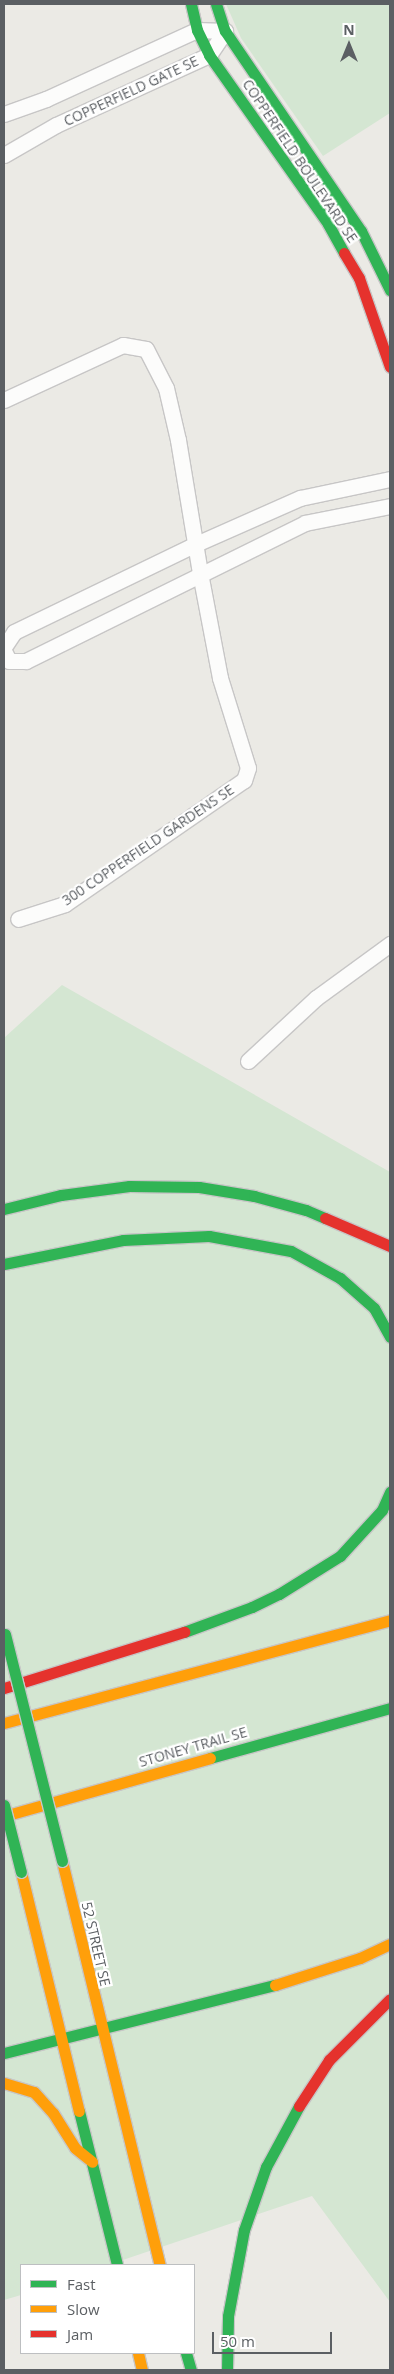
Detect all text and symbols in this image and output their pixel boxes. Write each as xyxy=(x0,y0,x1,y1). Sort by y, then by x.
north arrow xyxy=(324,20,374,70)
text: N xyxy=(343,20,355,39)
street label: COPPERFIELD GATE SE xyxy=(61,52,201,130)
street label: COPPERFIELD BOULEVARD SE xyxy=(239,76,361,246)
street label: 300 COPPERFIELD GARDENS SE xyxy=(59,781,237,909)
street label: STONEY TRAIL SE xyxy=(137,1724,249,1770)
street label: 52 STREET SE xyxy=(78,1900,114,1988)
legend xyxy=(20,2264,195,2354)
text: Fast xyxy=(67,2274,96,2294)
text: Slow xyxy=(67,2299,100,2319)
scale bar xyxy=(214,2322,334,2354)
text: Jam xyxy=(67,2324,93,2344)
text: 50 m xyxy=(220,2331,255,2351)

